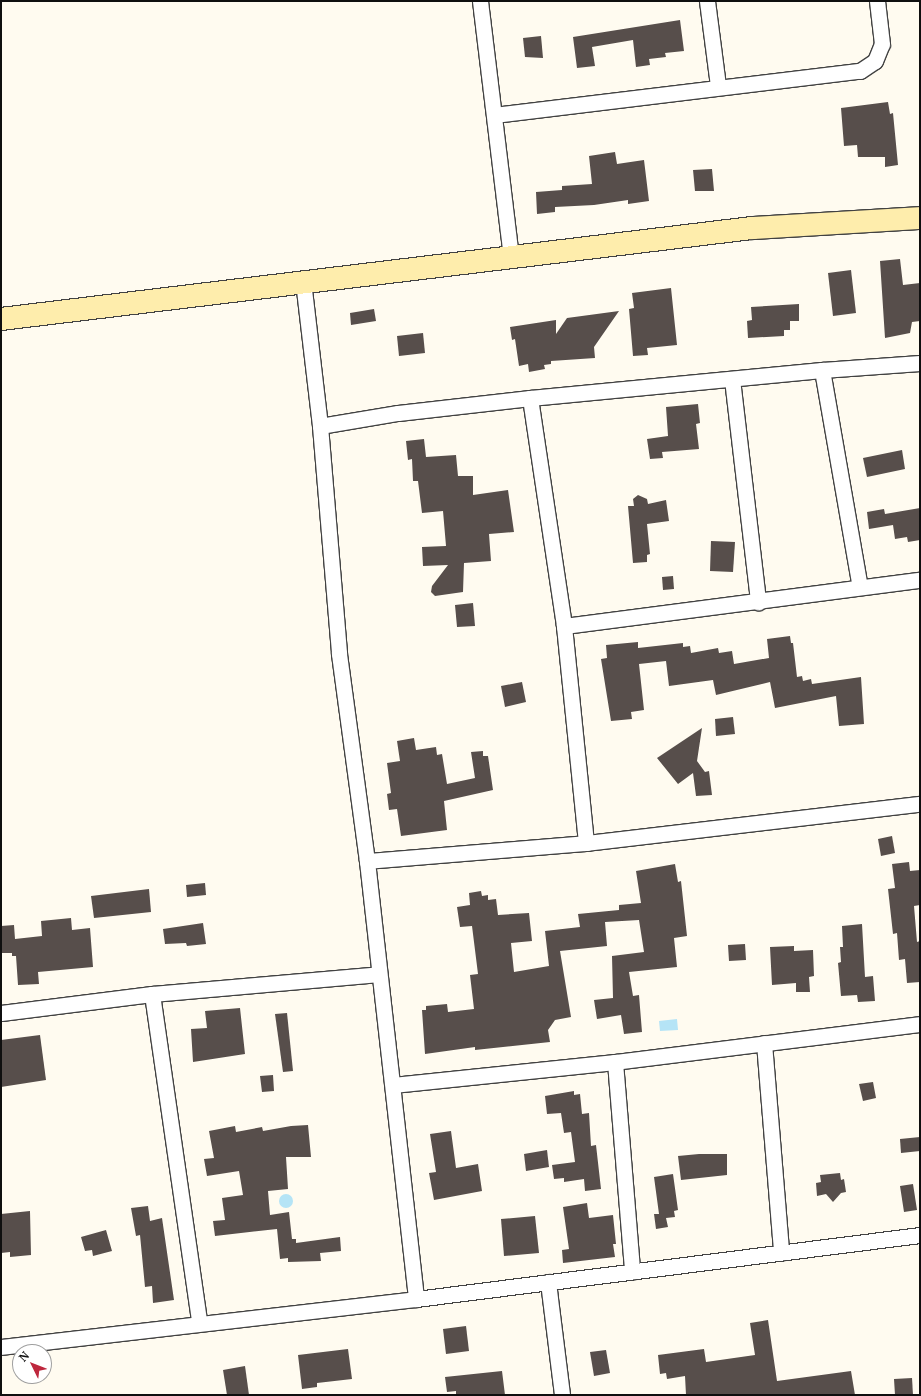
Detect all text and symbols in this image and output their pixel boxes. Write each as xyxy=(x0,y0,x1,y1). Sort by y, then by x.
north arrow xyxy=(12,1344,52,1384)
text: N xyxy=(16,1349,32,1364)

